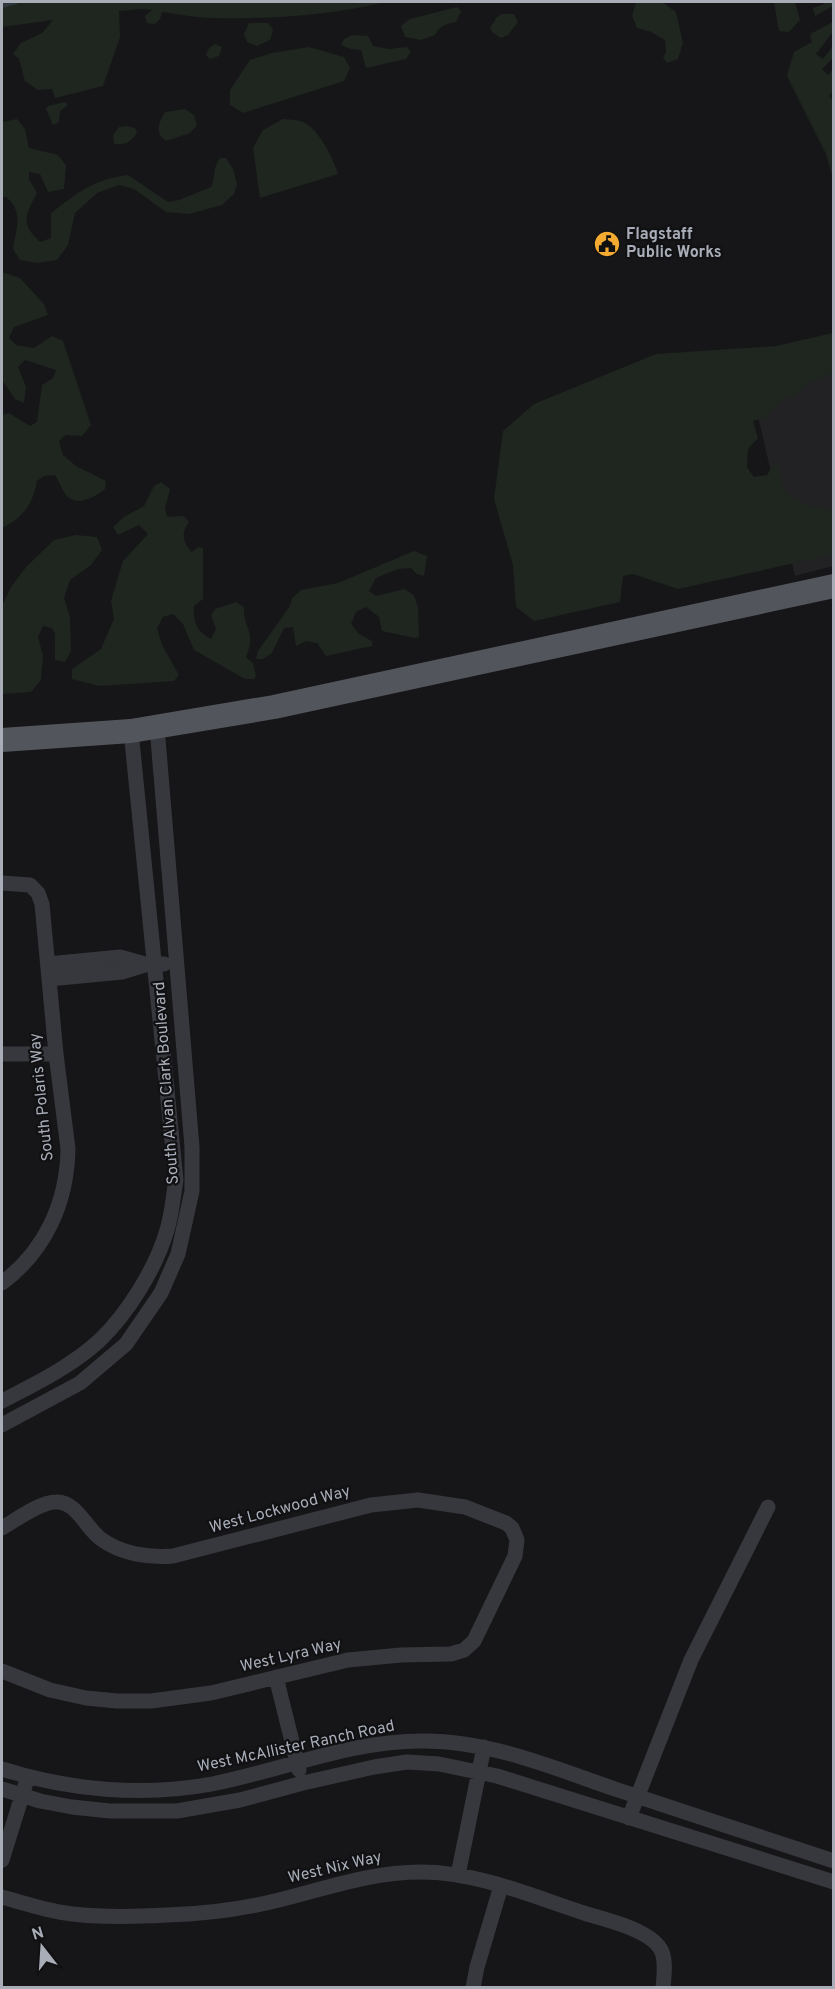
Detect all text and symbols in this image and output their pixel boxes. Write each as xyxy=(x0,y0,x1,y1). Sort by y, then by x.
place label: Flagstaff Public Works xyxy=(626,225,722,263)
public building icon: Flagstaff Public Works xyxy=(592,229,622,259)
street label: South Alvan Clark Boulevard xyxy=(150,981,184,1185)
street label: South Polaris Way xyxy=(25,1032,59,1162)
street label: West Lockwood Way xyxy=(207,1482,353,1538)
street label: West Lyra Way xyxy=(238,1635,344,1677)
street label: West McAllister Ranch Road xyxy=(196,1716,396,1778)
street label: West Nix Way xyxy=(286,1847,384,1889)
north arrow xyxy=(12,1917,72,1977)
text: N xyxy=(30,1923,47,1946)

